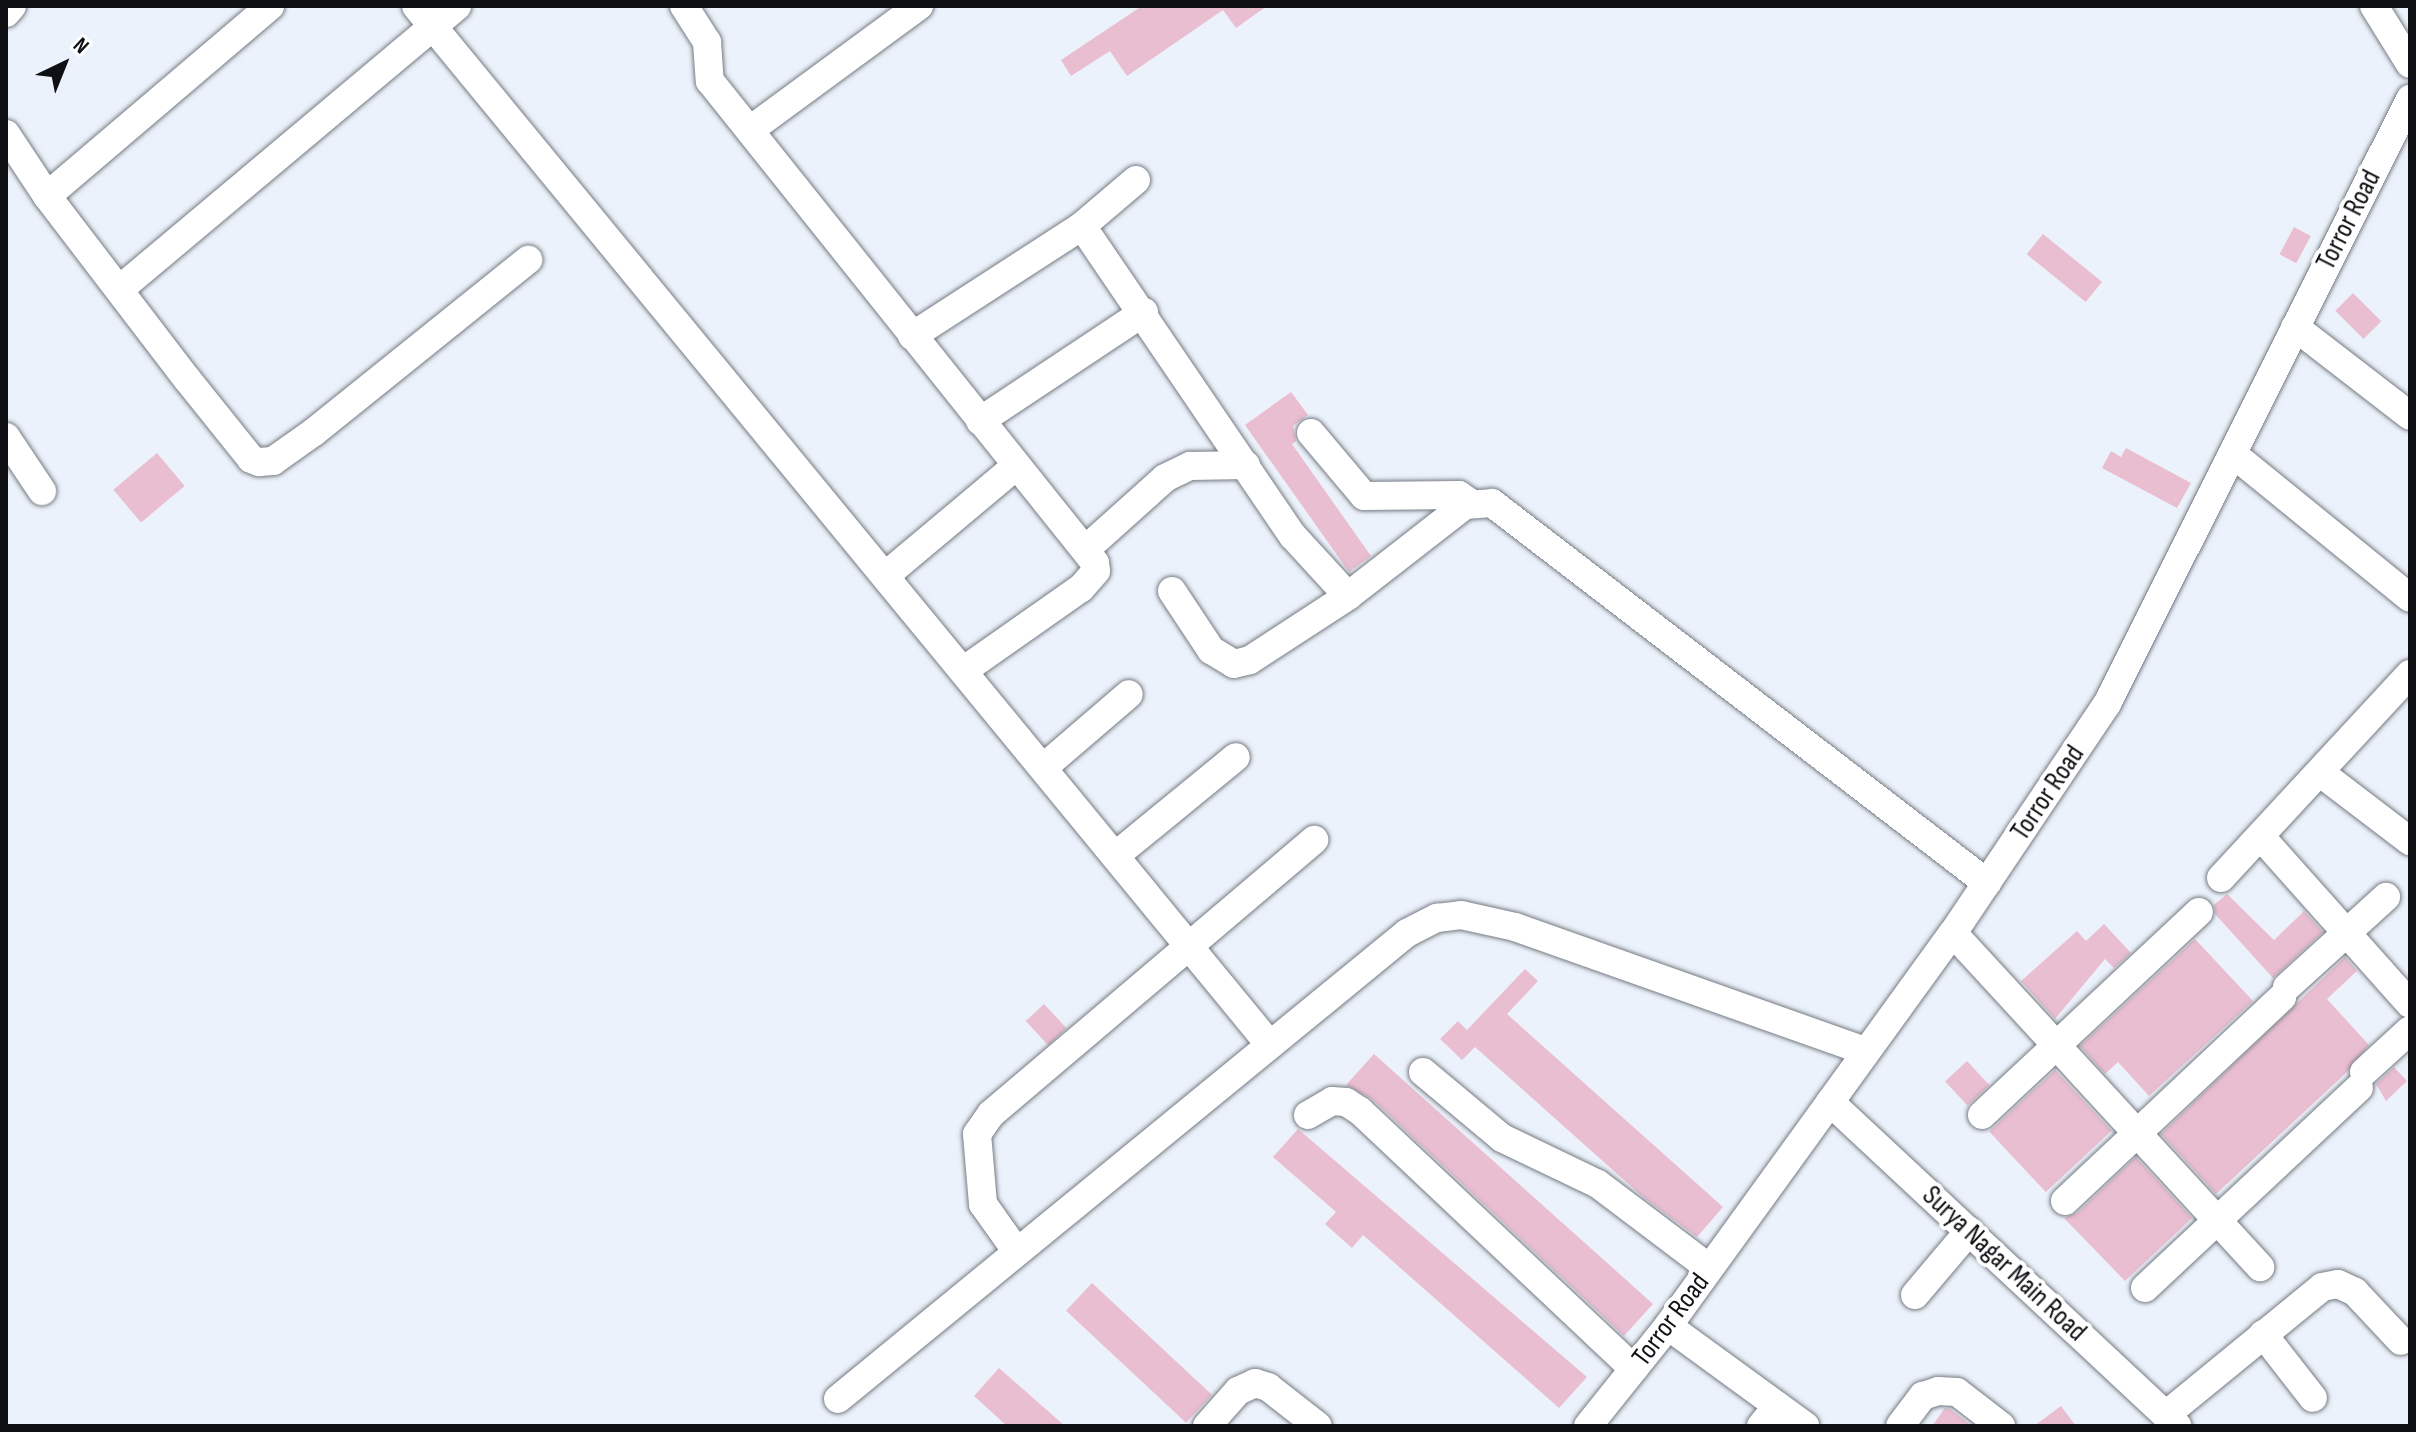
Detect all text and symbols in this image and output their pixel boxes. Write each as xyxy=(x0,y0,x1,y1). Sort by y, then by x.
north arrow xyxy=(24,24,104,104)
text: N xyxy=(67,32,94,60)
street label: Torror Road xyxy=(2310,164,2388,276)
street label: Torror Road xyxy=(2004,739,2092,847)
street label: Surya Nagar Main Road xyxy=(1915,1179,2093,1349)
street label: Torror Road xyxy=(1625,1267,1717,1373)

